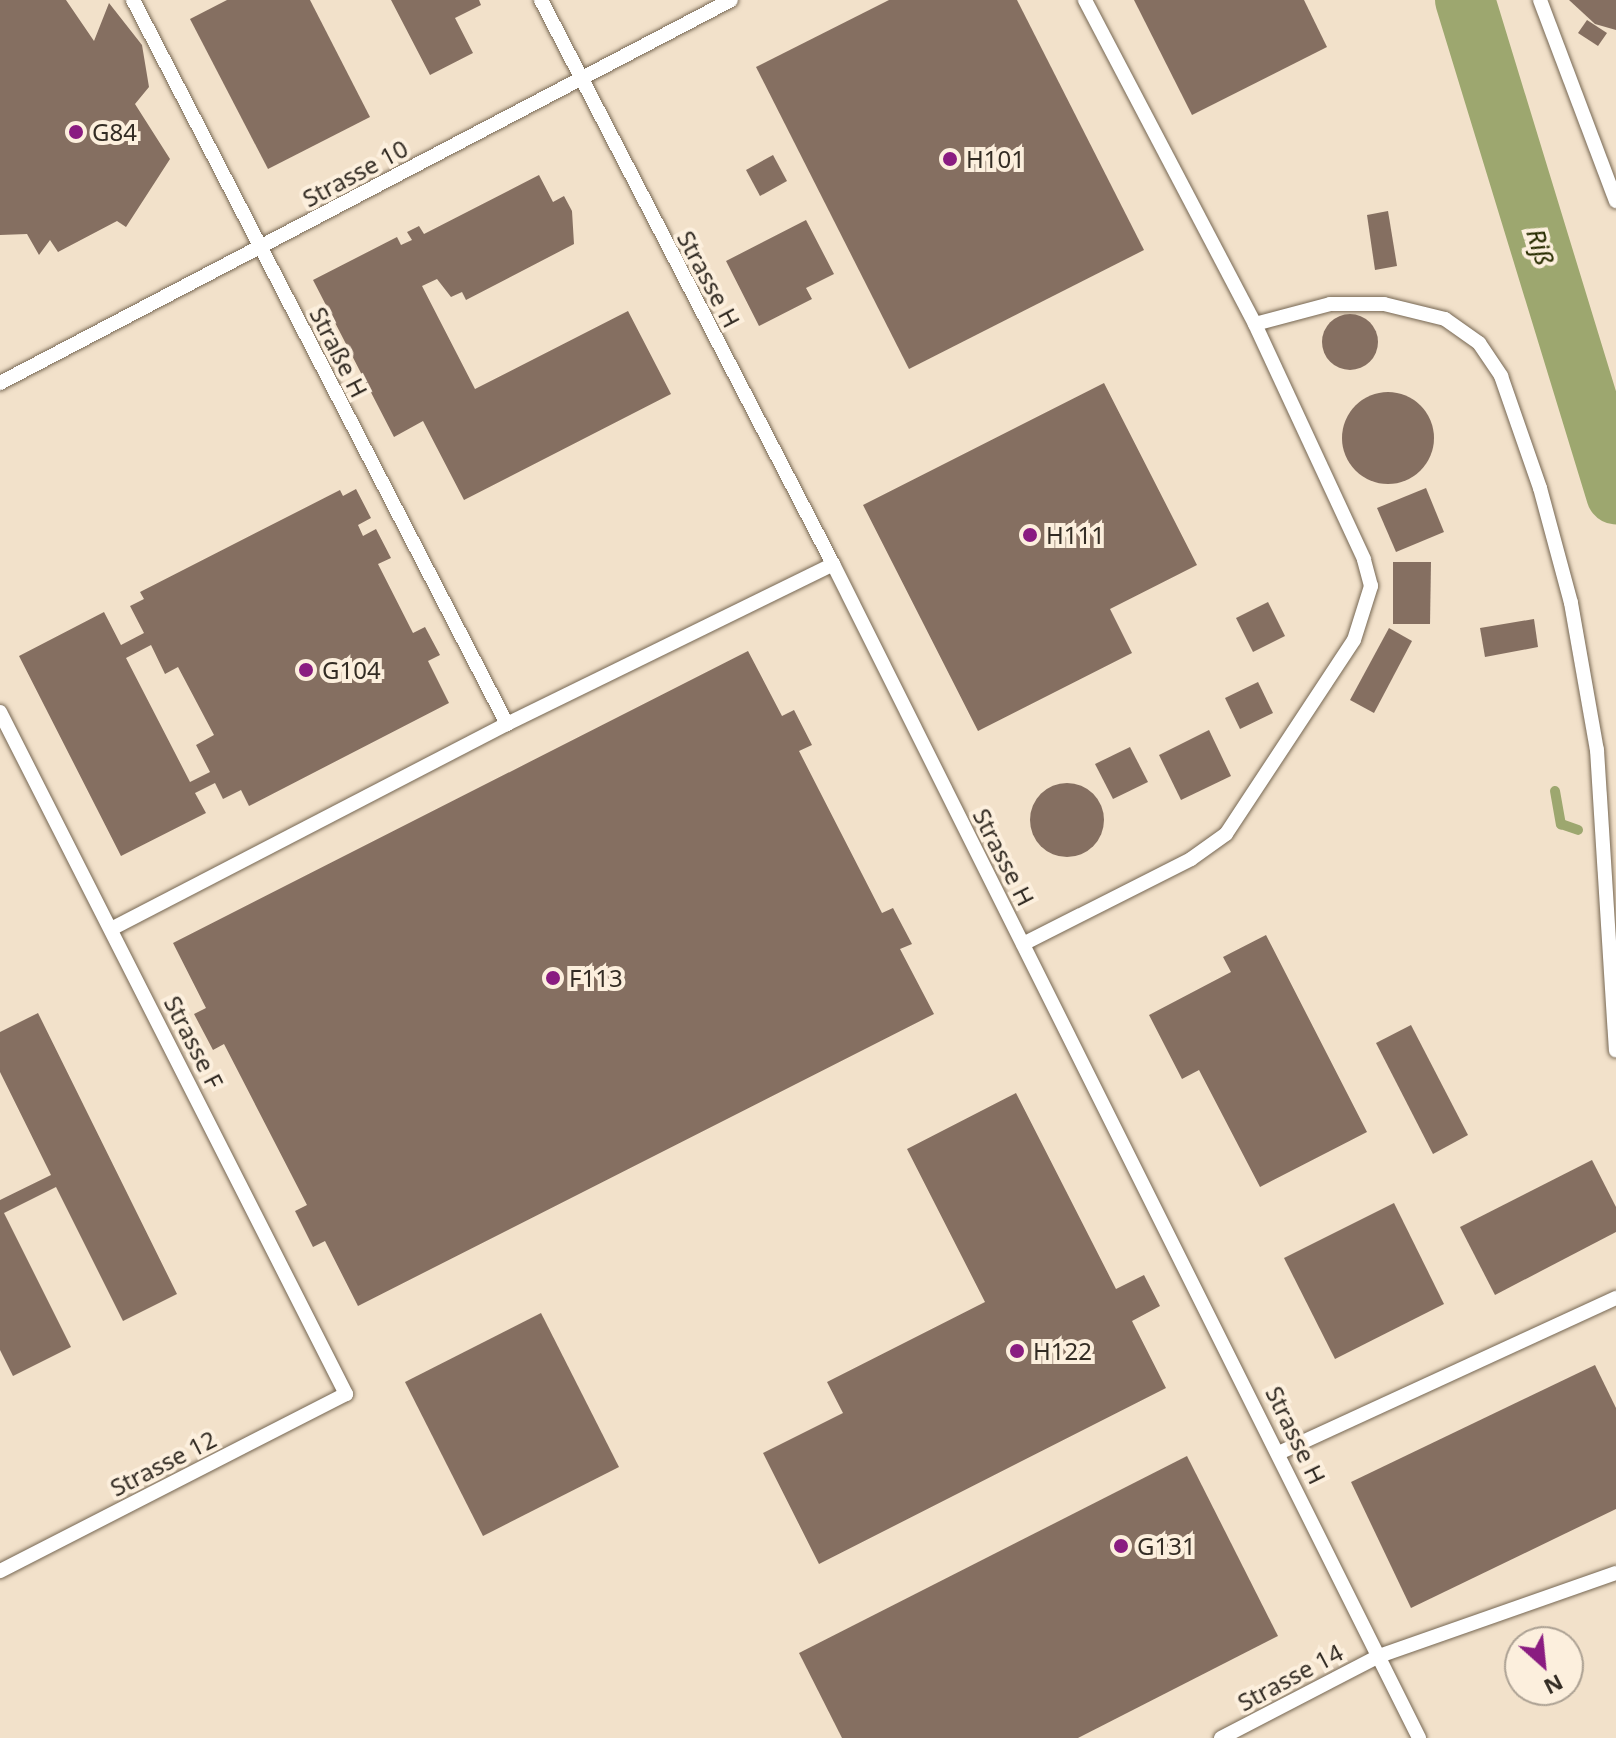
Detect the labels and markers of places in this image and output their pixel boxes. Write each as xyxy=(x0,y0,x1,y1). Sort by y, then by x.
place label: G84 xyxy=(92,118,137,146)
marker: G84 xyxy=(67,123,85,141)
place label: H101 xyxy=(966,145,1025,173)
marker: H101 xyxy=(941,150,959,168)
place label: H111 xyxy=(1046,521,1105,549)
marker: H111 xyxy=(1021,526,1039,544)
place label: G104 xyxy=(322,656,381,684)
marker: G104 xyxy=(297,661,315,679)
place label: F113 xyxy=(569,964,623,992)
marker: F113 xyxy=(544,969,562,987)
place label: H122 xyxy=(1033,1337,1092,1365)
marker: H122 xyxy=(1008,1342,1026,1360)
place label: G131 xyxy=(1137,1532,1196,1560)
marker: G131 xyxy=(1112,1537,1130,1555)

